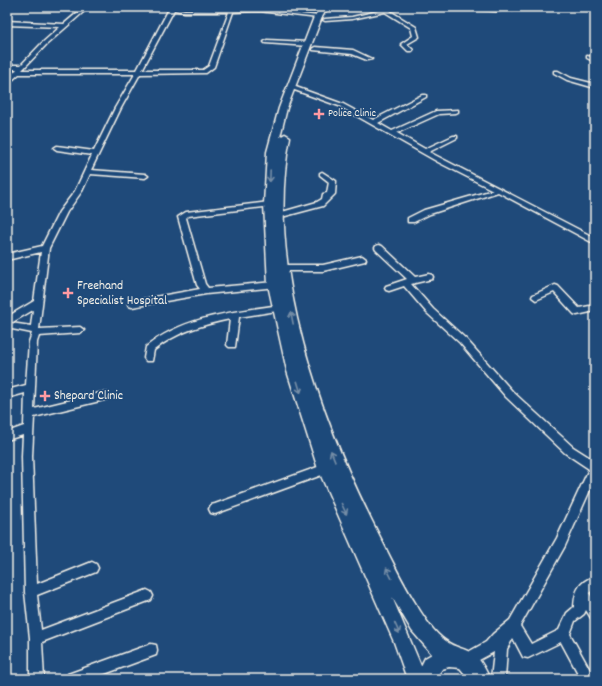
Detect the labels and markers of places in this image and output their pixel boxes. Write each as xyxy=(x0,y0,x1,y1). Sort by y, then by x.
place label: Police Clinic xyxy=(328,106,376,122)
marker: Police Clinic xyxy=(313,108,325,120)
place label: Freehand Specialist Hospital xyxy=(77,277,167,311)
marker: Freehand Specialist Hospital xyxy=(62,287,74,299)
place label: Shepard Clinic xyxy=(54,387,123,406)
marker: Shepard Clinic xyxy=(39,390,51,402)

